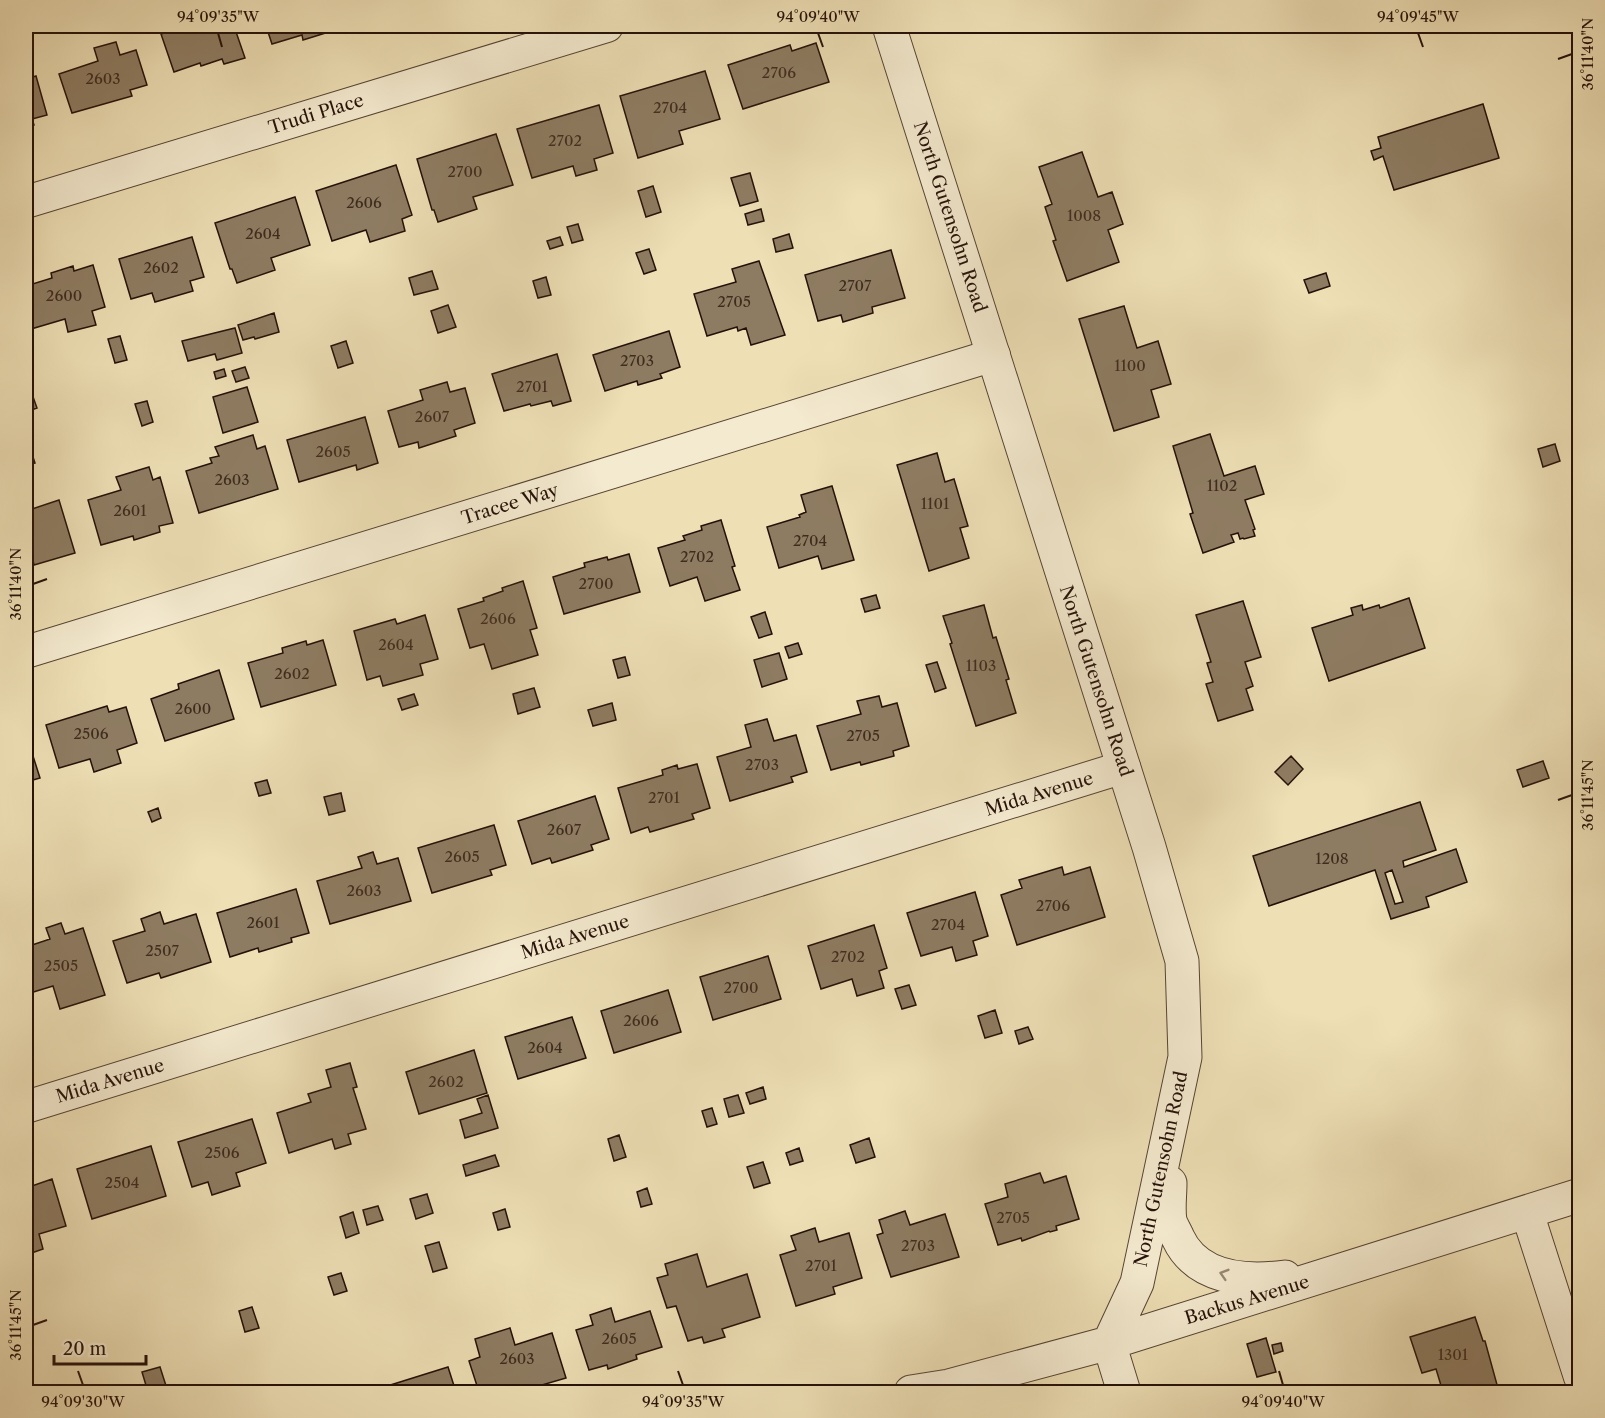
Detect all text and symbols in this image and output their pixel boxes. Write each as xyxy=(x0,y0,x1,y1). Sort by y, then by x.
text: 94°09'35"W xyxy=(177,7,260,26)
text: 94°09'40"W xyxy=(776,7,860,26)
text: 94°09'45"W xyxy=(1377,7,1460,26)
text: 36°11'40"N xyxy=(1578,18,1597,90)
house number: 2706 xyxy=(762,63,796,82)
house number: 2603 xyxy=(85,69,121,88)
street label: Trudi Place xyxy=(266,89,366,139)
house number: 2704 xyxy=(653,98,687,117)
street label: North Gutensohn Road xyxy=(909,119,991,315)
house number: 2702 xyxy=(548,131,582,150)
house number: 2700 xyxy=(447,162,483,181)
house number: 2606 xyxy=(346,193,382,212)
house number: 1008 xyxy=(1067,206,1101,225)
house number: 2604 xyxy=(245,224,281,243)
house number: 2602 xyxy=(143,258,179,277)
house number: 2707 xyxy=(839,276,872,295)
house number: 2600 xyxy=(46,286,82,305)
house number: 2705 xyxy=(717,292,751,311)
house number: 2703 xyxy=(620,351,654,370)
house number: 1100 xyxy=(1114,356,1146,375)
house number: 2701 xyxy=(516,377,549,396)
house number: 2607 xyxy=(415,407,450,426)
house number: 2605 xyxy=(315,442,351,461)
house number: 2603 xyxy=(214,470,250,489)
house number: 1102 xyxy=(1207,476,1237,495)
street label: Tracee Way xyxy=(459,479,562,529)
house number: 1101 xyxy=(921,494,950,513)
house number: 2601 xyxy=(113,501,147,520)
house number: 2704 xyxy=(793,531,827,550)
house number: 2702 xyxy=(680,547,714,566)
text: 36°11'40"N xyxy=(6,548,25,620)
house number: 2700 xyxy=(578,574,614,593)
street label: North Gutensohn Road xyxy=(1055,583,1137,779)
house number: 2606 xyxy=(480,609,516,628)
house number: 2604 xyxy=(378,635,414,654)
house number: 1103 xyxy=(966,656,996,675)
house number: 2602 xyxy=(274,664,310,683)
house number: 2600 xyxy=(175,699,211,718)
house number: 2506 xyxy=(73,724,109,743)
house number: 2705 xyxy=(846,726,880,745)
house number: 2703 xyxy=(745,755,779,774)
text: 36°11'45"N xyxy=(1578,759,1597,831)
street label: Mida Avenue xyxy=(982,767,1096,821)
house number: 2701 xyxy=(648,788,681,807)
house number: 2607 xyxy=(547,820,582,839)
house number: 2605 xyxy=(444,847,480,866)
house number: 1208 xyxy=(1315,849,1349,868)
house number: 2603 xyxy=(346,881,382,900)
house number: 2706 xyxy=(1036,896,1070,915)
street label: Mida Avenue xyxy=(518,910,632,964)
house number: 2601 xyxy=(246,913,280,932)
house number: 2704 xyxy=(931,915,965,934)
house number: 2507 xyxy=(145,941,179,960)
house number: 2702 xyxy=(831,947,865,966)
house number: 2505 xyxy=(44,956,78,975)
house number: 2700 xyxy=(723,978,759,997)
house number: 2606 xyxy=(623,1011,659,1030)
house number: 2604 xyxy=(527,1038,563,1057)
street label: Mida Avenue xyxy=(53,1054,167,1108)
street label: North Gutensohn Road xyxy=(1130,1069,1193,1269)
house number: 2602 xyxy=(428,1072,464,1091)
house number: 2506 xyxy=(204,1143,240,1162)
house number: 2504 xyxy=(105,1173,139,1192)
house number: 2705 xyxy=(996,1208,1030,1227)
house number: 2703 xyxy=(901,1236,935,1255)
house number: 2701 xyxy=(805,1256,838,1275)
one-way arrow xyxy=(1219,1269,1230,1281)
street label: Backus Avenue xyxy=(1182,1271,1312,1329)
text: 36°11'45"N xyxy=(6,1289,25,1361)
scale bar xyxy=(54,1328,146,1366)
house number: 2605 xyxy=(601,1329,637,1348)
text: 20 m xyxy=(63,1338,107,1360)
house number: 1301 xyxy=(1438,1345,1469,1364)
house number: 2603 xyxy=(499,1349,535,1368)
text: 94°09'30"W xyxy=(41,1392,125,1411)
text: 94°09'35"W xyxy=(642,1392,725,1411)
text: 94°09'40"W xyxy=(1241,1392,1325,1411)

